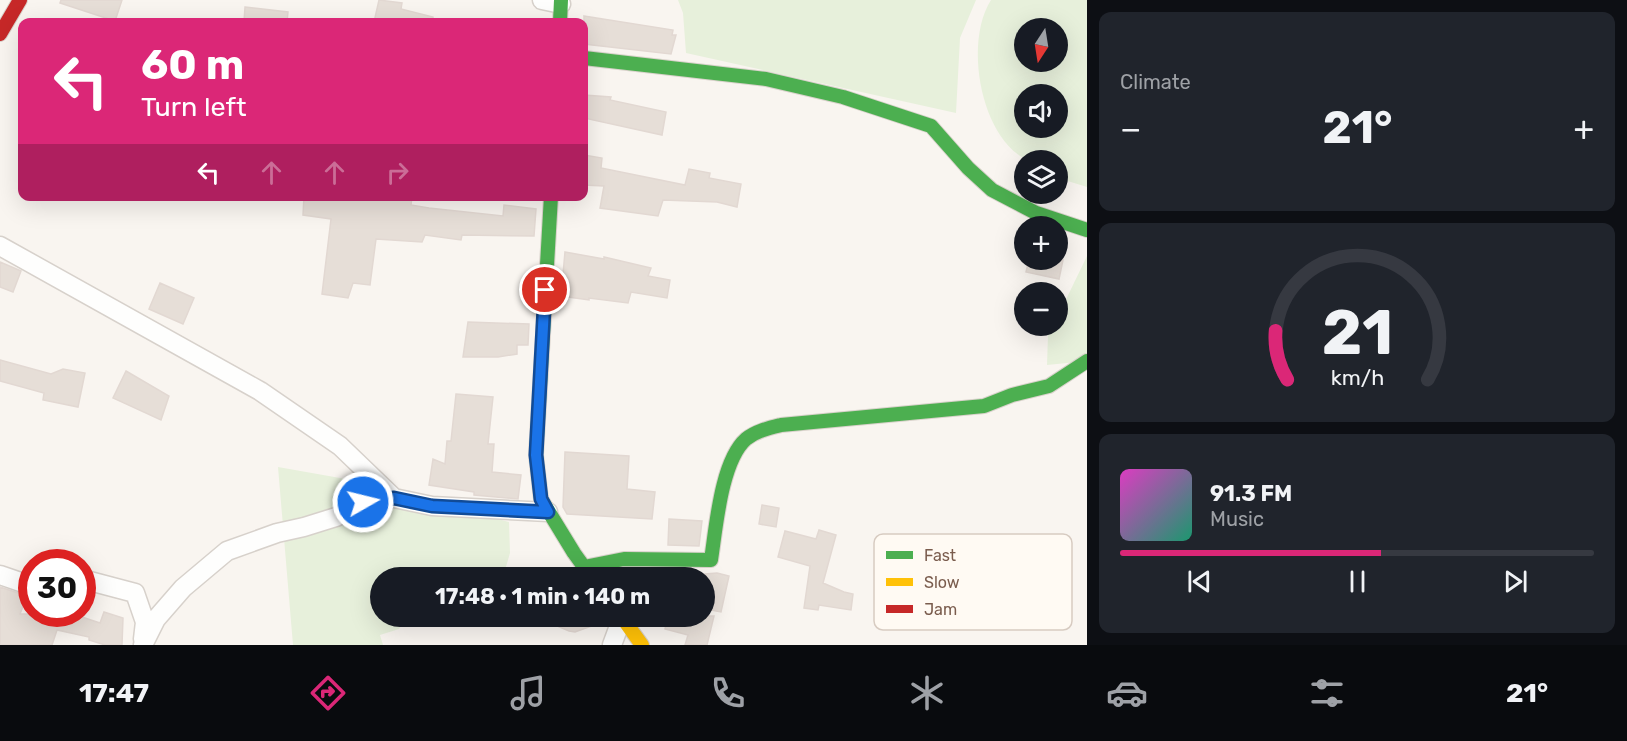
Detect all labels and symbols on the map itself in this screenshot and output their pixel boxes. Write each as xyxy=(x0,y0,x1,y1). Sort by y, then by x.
north arrow xyxy=(1014,18,1068,72)
pin xyxy=(519,264,570,315)
position arrow xyxy=(331,470,395,534)
legend xyxy=(874,534,1072,630)
text: Fast xyxy=(924,546,956,565)
speed limit sign: 30 xyxy=(18,549,96,627)
text: Slow xyxy=(924,573,960,592)
text: Jam xyxy=(924,600,957,619)

